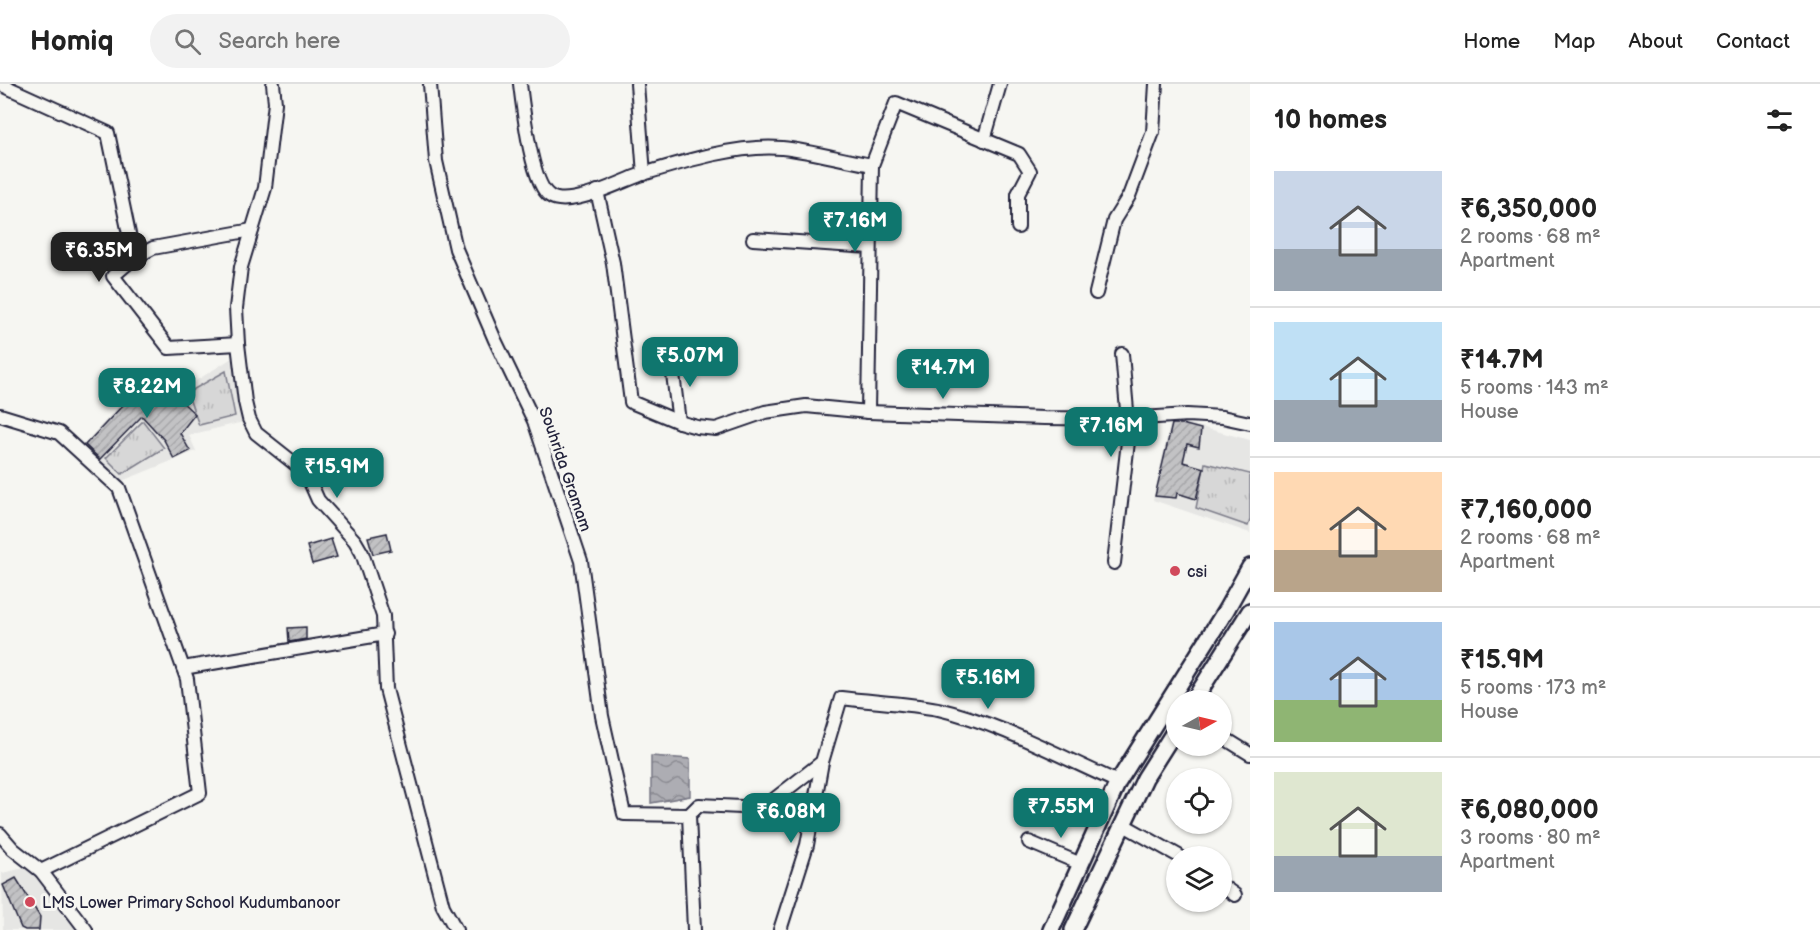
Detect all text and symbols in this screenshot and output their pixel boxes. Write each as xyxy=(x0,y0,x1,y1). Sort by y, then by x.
search box xyxy=(150,14,570,68)
text: Homiq xyxy=(30,25,114,58)
icon: search xyxy=(171,25,204,58)
text: Search here xyxy=(219,28,340,55)
text: Home xyxy=(1463,29,1520,54)
text: Map xyxy=(1553,29,1595,54)
text: About xyxy=(1628,29,1683,54)
text: Contact xyxy=(1716,29,1790,54)
icon: filters xyxy=(1763,104,1796,137)
text: 10 homes xyxy=(1274,105,1387,136)
text: ₹6,350,000 xyxy=(1460,194,1597,225)
icon: home xyxy=(1322,195,1394,267)
pin: ₹7.16M xyxy=(806,202,904,253)
text: ₹7.16M xyxy=(823,209,887,233)
text: 2 rooms · 68 m² xyxy=(1460,225,1601,249)
pin: ₹6.35M xyxy=(50,232,148,283)
text: ₹6.35M xyxy=(65,239,133,263)
text: Apartment xyxy=(1460,249,1555,273)
pin: ₹5.07M xyxy=(641,337,739,388)
text: ₹5.07M xyxy=(656,344,724,368)
text: ₹14.7M xyxy=(1460,345,1544,376)
icon: home xyxy=(1322,346,1394,418)
pin: ₹14.7M xyxy=(894,349,992,400)
text: ₹14.7M xyxy=(911,356,975,380)
pin: ₹8.22M xyxy=(98,368,196,419)
text: ₹8.22M xyxy=(112,375,182,399)
text: 5 rooms · 143 m² xyxy=(1460,376,1609,400)
text: House xyxy=(1460,400,1519,424)
street label: Souhrida Gramam xyxy=(534,405,595,534)
pin: ₹7.16M xyxy=(1062,407,1160,458)
text: ₹7.16M xyxy=(1079,414,1143,438)
pin: ₹15.9M xyxy=(288,448,386,499)
text: ₹15.9M xyxy=(305,455,369,479)
text: ₹7,160,000 xyxy=(1460,495,1592,526)
icon: home xyxy=(1322,496,1394,568)
text: 2 rooms · 68 m² xyxy=(1460,526,1601,550)
text: Apartment xyxy=(1460,550,1555,574)
place label: csi xyxy=(1187,563,1207,582)
marker: csi xyxy=(1168,564,1182,578)
text: ₹15.9M xyxy=(1460,645,1544,676)
icon: home xyxy=(1322,646,1394,718)
pin: ₹5.16M xyxy=(939,659,1037,710)
text: ₹5.16M xyxy=(955,666,1021,690)
text: 5 rooms · 173 m² xyxy=(1460,676,1606,700)
north arrow xyxy=(1166,690,1232,756)
map controls xyxy=(1166,690,1232,912)
text: House xyxy=(1460,700,1519,724)
button: locate xyxy=(1166,768,1232,834)
pin: ₹7.55M xyxy=(1012,788,1110,839)
pin: ₹6.08M xyxy=(742,793,840,844)
text: ₹7.55M xyxy=(1027,795,1095,819)
text: ₹6,080,000 xyxy=(1460,795,1599,826)
icon: home xyxy=(1322,796,1394,868)
text: ₹6.08M xyxy=(756,800,826,824)
text: 3 rooms · 80 m² xyxy=(1460,826,1601,850)
button: layers xyxy=(1166,846,1232,912)
text: Apartment xyxy=(1460,850,1555,874)
place label: LMS Lower Primary School Kudumbanoor xyxy=(42,894,340,913)
marker: LMS Lower Primary School Kudumbanoor xyxy=(23,895,37,909)

